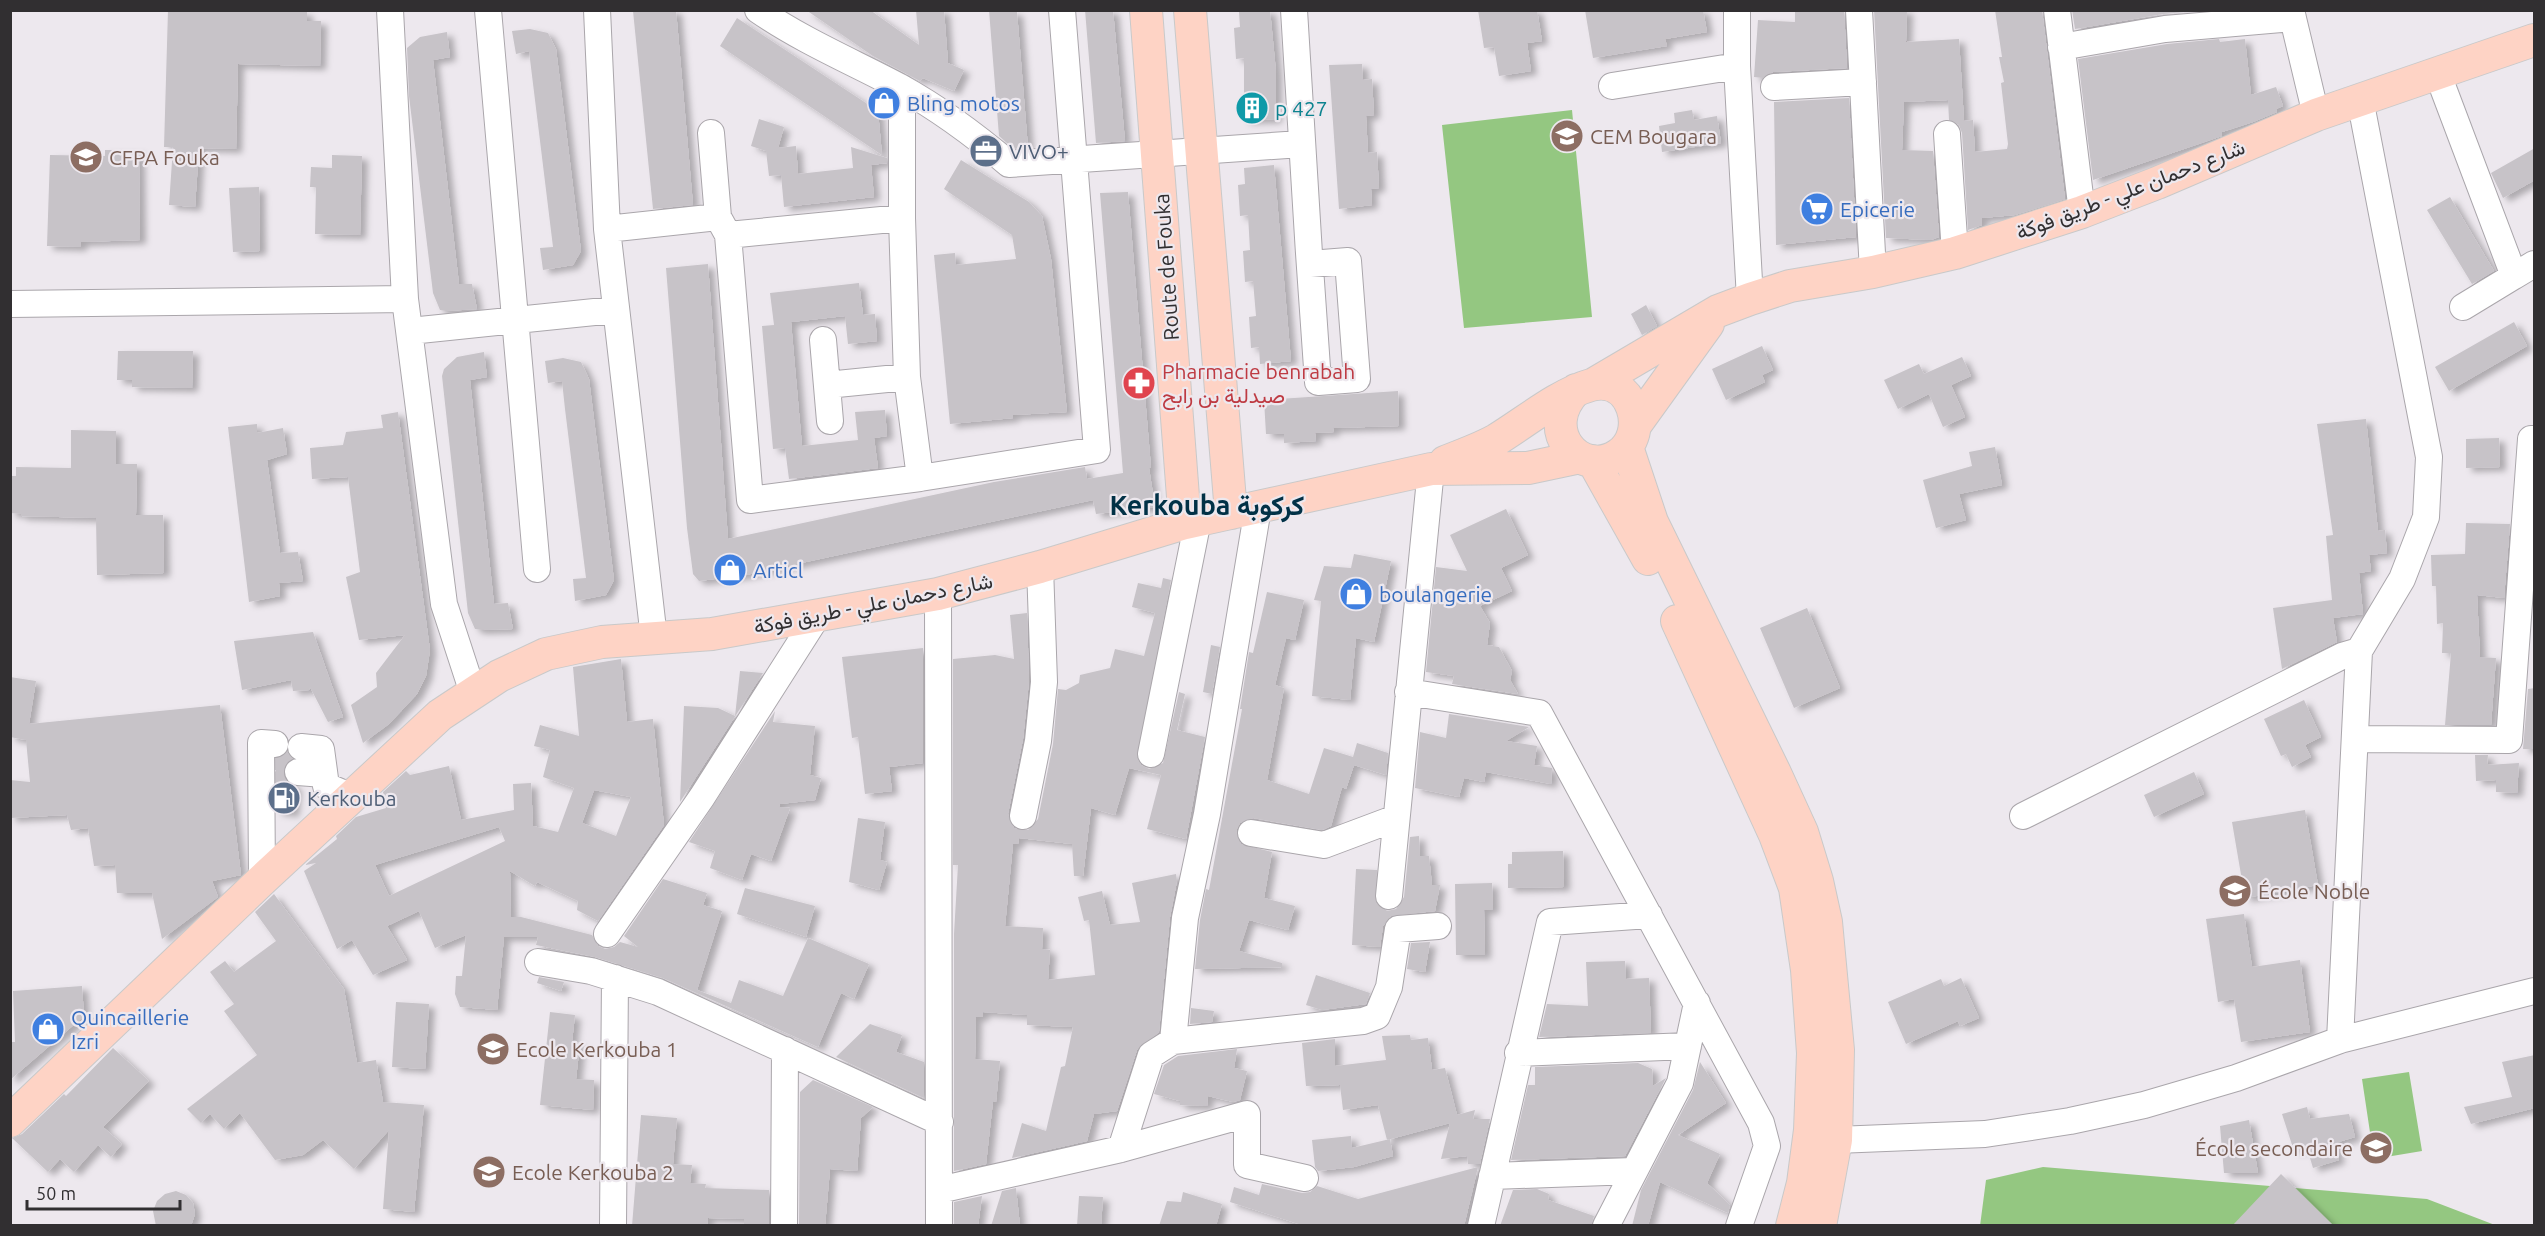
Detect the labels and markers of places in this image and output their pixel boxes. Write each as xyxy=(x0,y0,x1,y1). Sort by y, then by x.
shop icon: Bling motos xyxy=(866,85,902,121)
building icon: p 427 xyxy=(1234,90,1270,126)
place label: Bling motos xyxy=(907,91,1020,115)
place label: p 427 xyxy=(1275,96,1328,120)
school or university icon: CEM Bougara xyxy=(1549,118,1585,154)
place label: CEM Bougara xyxy=(1590,124,1717,148)
office icon: VIVO+ xyxy=(968,133,1004,169)
school or university icon: CFPA Fouka xyxy=(68,139,104,175)
place label: VIVO+ xyxy=(1009,139,1069,163)
place label: CFPA Fouka xyxy=(109,145,220,169)
supermarket icon: Epicerie xyxy=(1799,191,1835,227)
place label: Epicerie xyxy=(1840,197,1915,221)
place label: Pharmacie benrabah صيدلية بن رابح xyxy=(1162,359,1355,410)
pharmacy icon: Pharmacie benrabah صيدلية بن رابح xyxy=(1121,365,1157,401)
shop icon: Articl xyxy=(712,552,748,588)
place label: Articl xyxy=(753,558,803,582)
shop icon: boulangerie xyxy=(1338,576,1374,612)
place label: boulangerie xyxy=(1379,582,1492,606)
fuel station icon: Kerkouba xyxy=(266,780,302,816)
place label: Kerkouba xyxy=(307,786,397,810)
school or university icon: École Noble xyxy=(2217,873,2253,909)
place label: École Noble xyxy=(2258,879,2370,903)
place label: Quincaillerie Izri xyxy=(71,1005,189,1053)
shop icon: Quincaillerie Izri xyxy=(30,1011,66,1047)
school or university icon: Ecole Kerkouba 1 xyxy=(475,1031,511,1067)
place label: Ecole Kerkouba 1 xyxy=(516,1037,678,1061)
school or university icon: École secondaire xyxy=(2358,1130,2394,1166)
place label: École secondaire xyxy=(2195,1136,2353,1160)
school or university icon: Ecole Kerkouba 2 xyxy=(471,1154,507,1190)
place label: Ecole Kerkouba 2 xyxy=(512,1160,674,1184)

